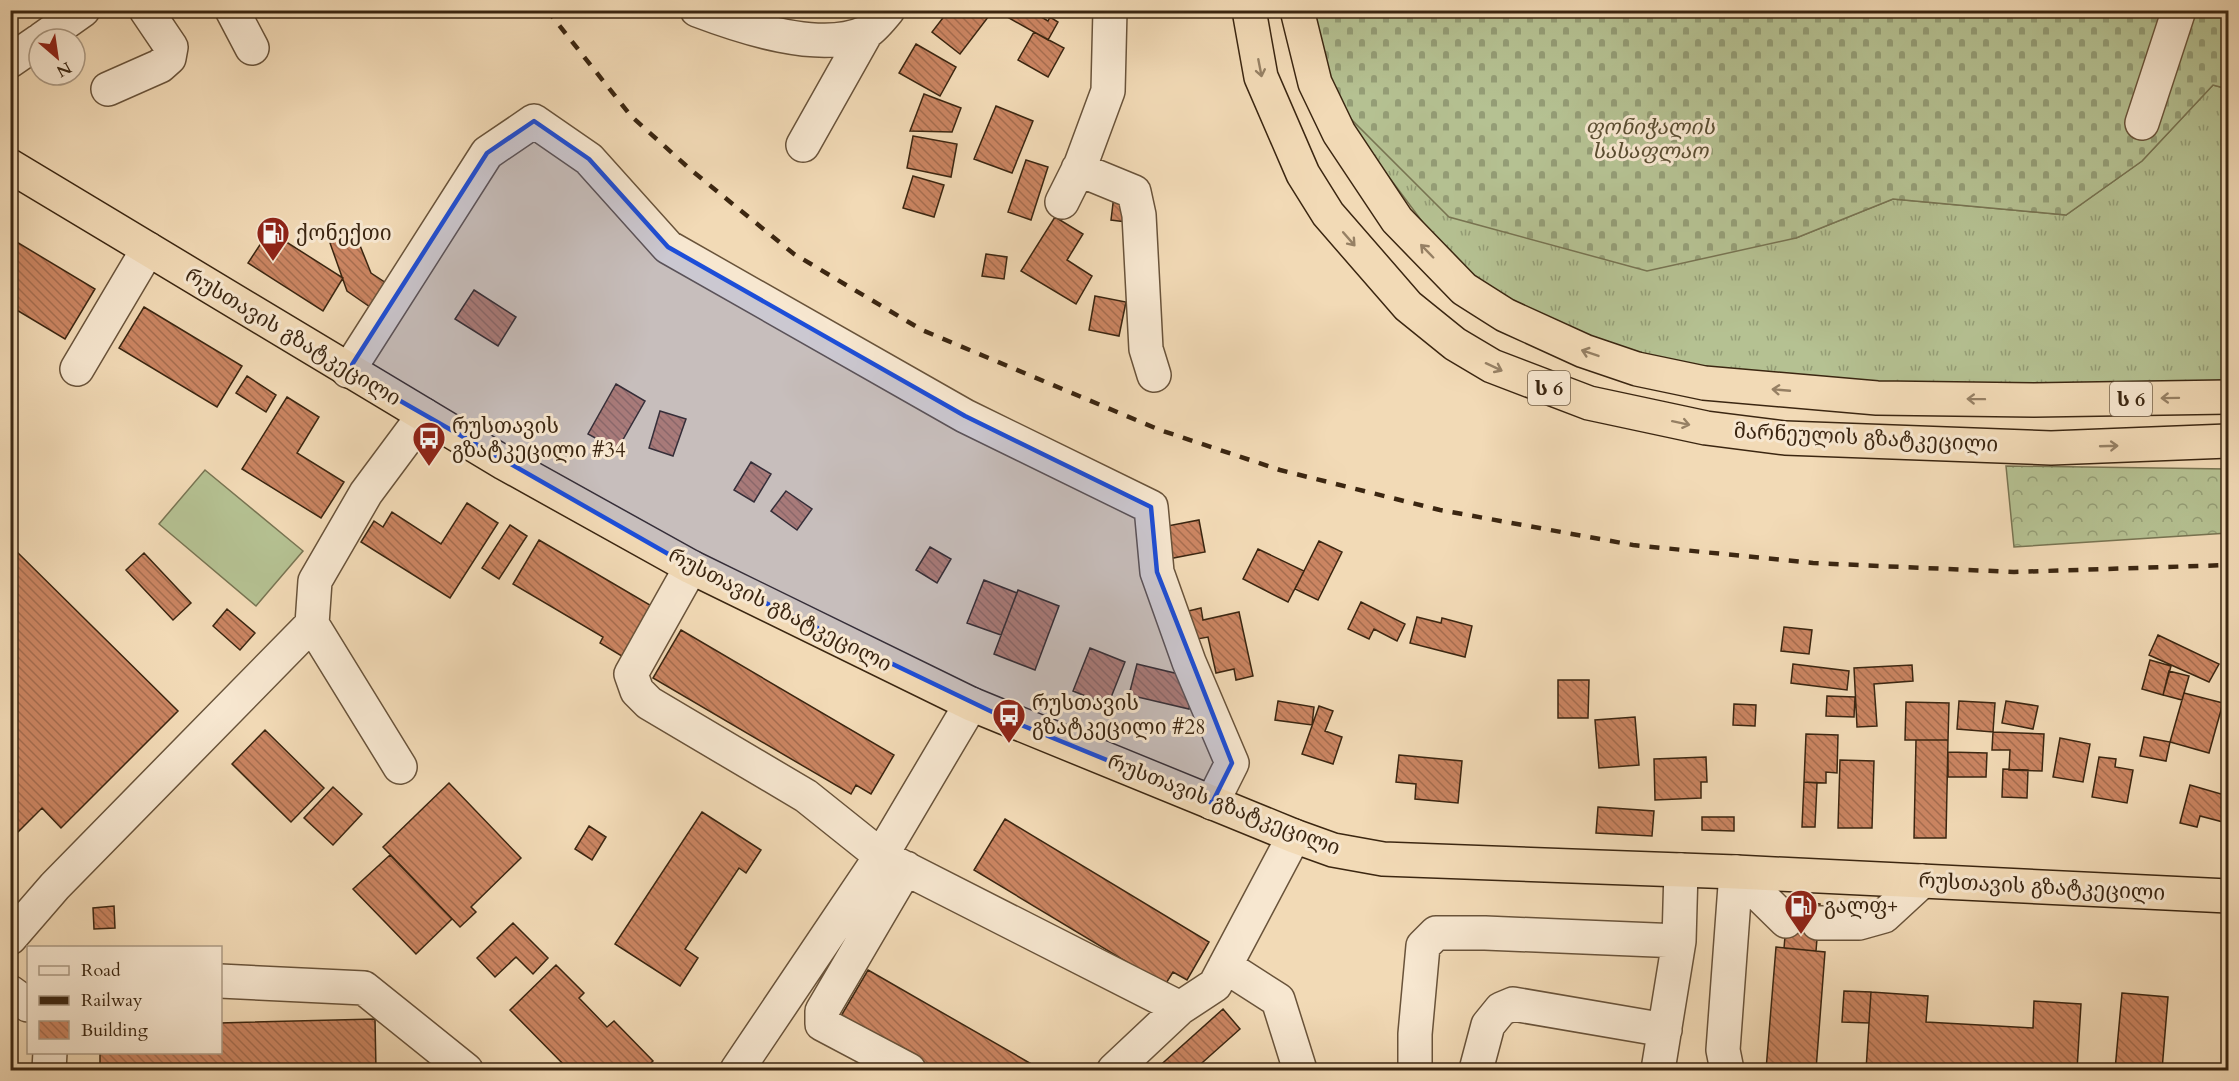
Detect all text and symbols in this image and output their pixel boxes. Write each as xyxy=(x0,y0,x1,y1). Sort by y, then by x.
north arrow xyxy=(27,27,87,87)
text: N xyxy=(52,56,75,82)
one-way arrow xyxy=(1255,58,1266,77)
park label: ფონიჭალის სასაფლაო xyxy=(1585,113,1716,166)
fuel station icon: ქონექთი xyxy=(255,215,291,262)
place label: ქონექთი xyxy=(296,219,392,248)
one-way arrow xyxy=(1342,231,1356,246)
one-way arrow xyxy=(1420,244,1434,259)
street label: რუსთავის გზატკეცილი xyxy=(180,261,406,413)
one-way arrow xyxy=(1582,346,1600,357)
one-way arrow xyxy=(1485,361,1503,373)
road number: ს 6 xyxy=(1528,371,1570,405)
road number: ს 6 xyxy=(2110,382,2152,416)
one-way arrow xyxy=(1771,384,1791,395)
one-way arrow xyxy=(2161,392,2181,404)
one-way arrow xyxy=(1966,394,1986,405)
place label: რუსთავის გზატკეცილი #34 xyxy=(452,412,626,465)
street label: მარნეულის გზატკეცილი xyxy=(1733,417,1999,459)
one-way arrow xyxy=(1670,418,1690,429)
bus stop icon: რუსთავის გზატკეცილი #34 xyxy=(411,420,447,467)
one-way arrow xyxy=(2099,440,2119,451)
street label: რუსთავის გზატკეცილი xyxy=(663,541,897,679)
place label: რუსთავის გზატკეცილი #28 xyxy=(1032,689,1206,742)
bus stop icon: რუსთავის გზატკეცილი #28 xyxy=(991,697,1027,744)
street label: რუსთავის გზატკეცილი xyxy=(1103,747,1345,863)
street label: რუსთავის გზატკეცილი xyxy=(1918,866,2166,908)
fuel station icon: გალფ+ xyxy=(1783,888,1819,935)
place label: გალფ+ xyxy=(1824,892,1898,921)
legend xyxy=(27,946,222,1054)
text: Road xyxy=(81,958,121,983)
text: Railway xyxy=(81,988,143,1013)
text: Building xyxy=(81,1018,149,1043)

